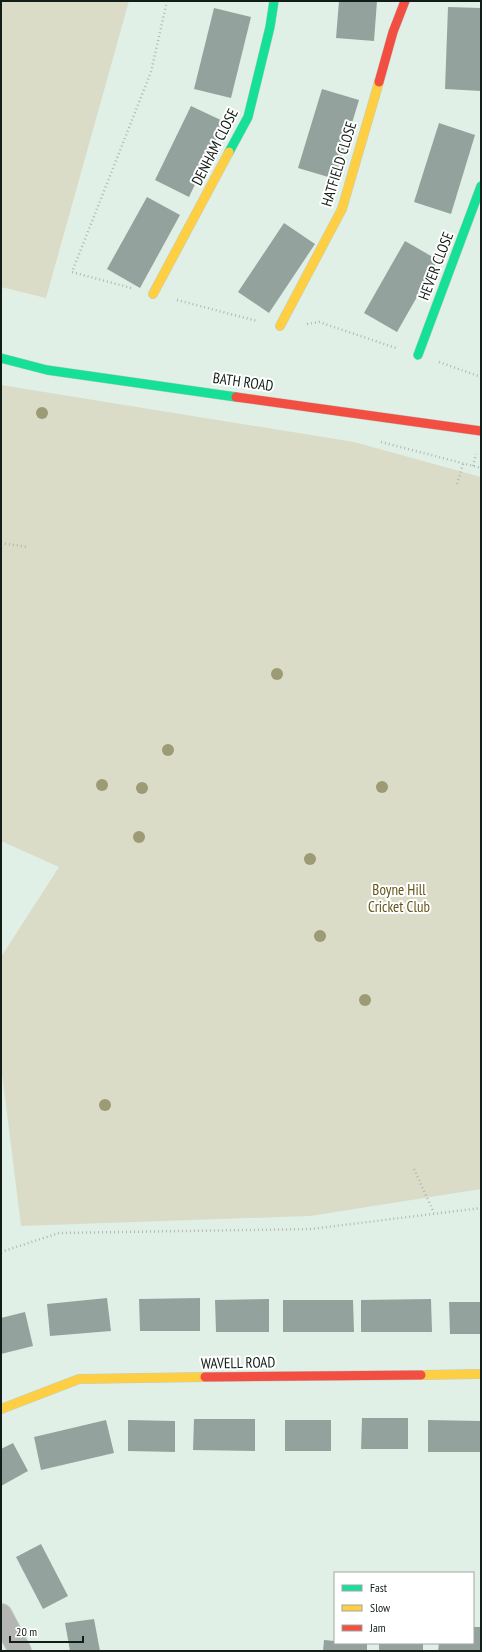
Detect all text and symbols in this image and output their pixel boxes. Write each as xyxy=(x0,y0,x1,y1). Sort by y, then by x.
street label: DENHAM CLOSE xyxy=(187,105,242,188)
street label: HATFIELD CLOSE xyxy=(317,119,360,209)
street label: HEVER CLOSE xyxy=(414,229,457,303)
street label: BATH ROAD xyxy=(212,368,275,395)
park label: Boyne Hill Cricket Club xyxy=(368,880,430,916)
street label: WAVELL ROAD xyxy=(201,1352,275,1373)
legend xyxy=(334,1572,474,1644)
text: Fast xyxy=(370,1580,388,1595)
text: Slow xyxy=(370,1600,391,1615)
scale bar xyxy=(10,1618,83,1644)
text: Jam xyxy=(369,1620,386,1635)
text: 20 m xyxy=(16,1624,37,1639)

